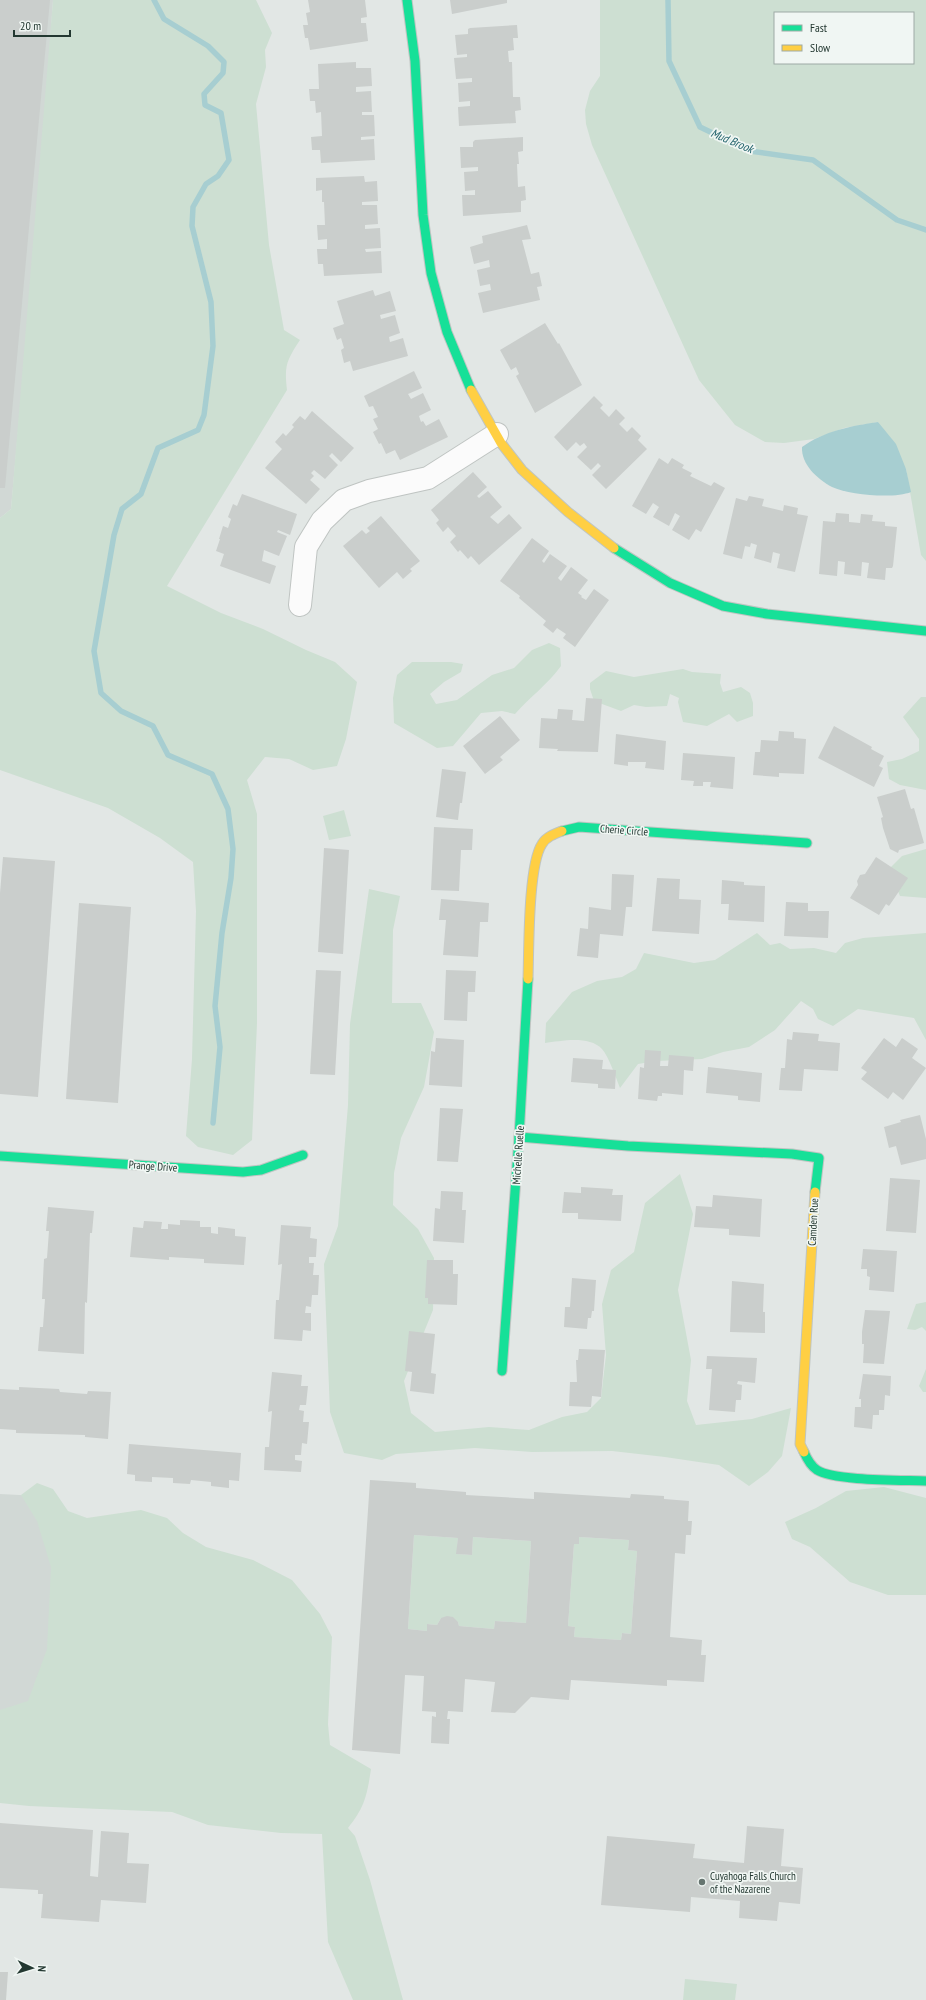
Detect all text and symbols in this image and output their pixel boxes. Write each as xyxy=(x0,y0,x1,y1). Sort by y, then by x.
scale bar xyxy=(14,12,70,38)
legend xyxy=(774,12,914,64)
text: 20 m xyxy=(20,18,41,33)
text: Fast xyxy=(810,20,828,35)
text: Slow xyxy=(810,40,831,55)
water label: Mud Brook xyxy=(709,125,757,157)
street label: Cherie Circle xyxy=(599,821,649,839)
street label: Michelle Ruelle xyxy=(509,1125,527,1185)
street label: Prange Drive xyxy=(128,1157,178,1175)
street label: Camden Rue xyxy=(805,1197,821,1246)
place label: Cuyahoga Falls Church of the Nazarene xyxy=(710,1869,796,1896)
marker: Cuyahoga Falls Church of the Nazarene xyxy=(697,1877,707,1887)
north arrow xyxy=(12,1948,52,1988)
text: N xyxy=(35,1965,49,1972)

